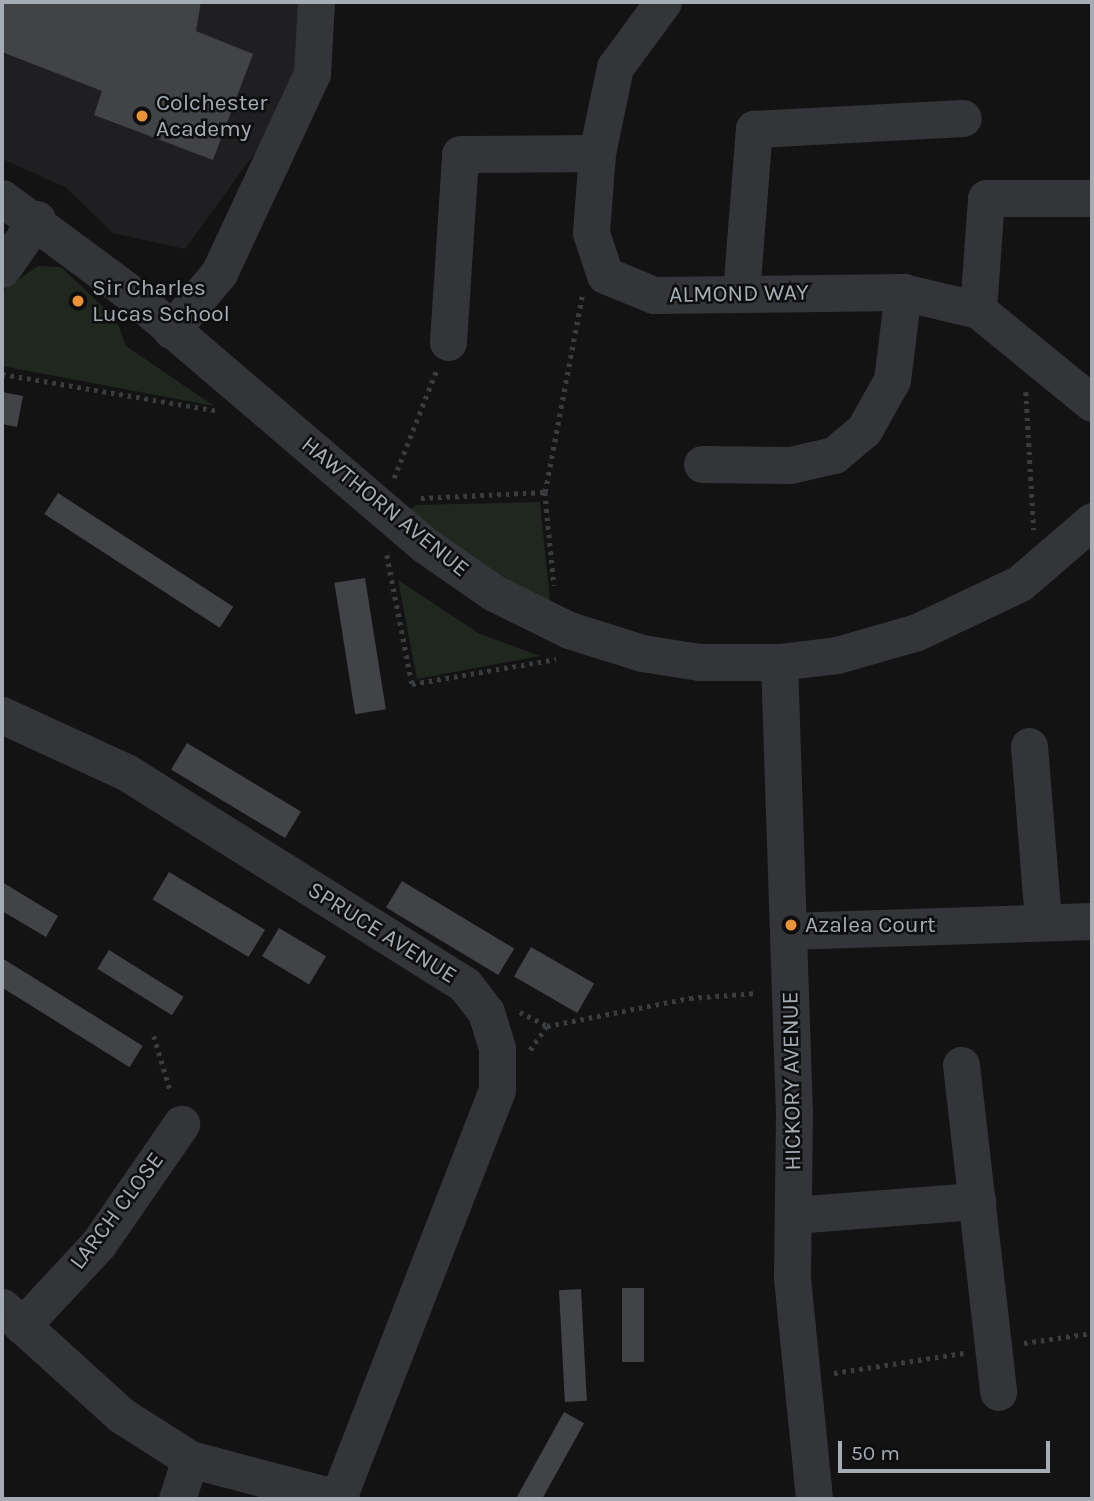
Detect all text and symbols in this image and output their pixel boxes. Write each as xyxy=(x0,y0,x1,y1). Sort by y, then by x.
place label: Colchester Academy xyxy=(156,89,268,143)
marker: Colchester Academy xyxy=(134,108,150,124)
place label: Sir Charles Lucas School xyxy=(92,274,230,328)
street label: ALMOND WAY xyxy=(669,279,809,309)
marker: Sir Charles Lucas School xyxy=(70,293,86,309)
street label: HAWTHORN AVENUE xyxy=(296,431,474,583)
street label: SPRUCE AVENUE xyxy=(302,876,462,990)
place label: Azalea Court xyxy=(805,911,936,939)
marker: Azalea Court xyxy=(783,917,799,933)
street label: HICKORY AVENUE xyxy=(777,991,807,1171)
street label: LARCH CLOSE xyxy=(64,1147,170,1275)
scale bar xyxy=(842,1428,1054,1472)
text: 50 m xyxy=(851,1441,900,1465)

